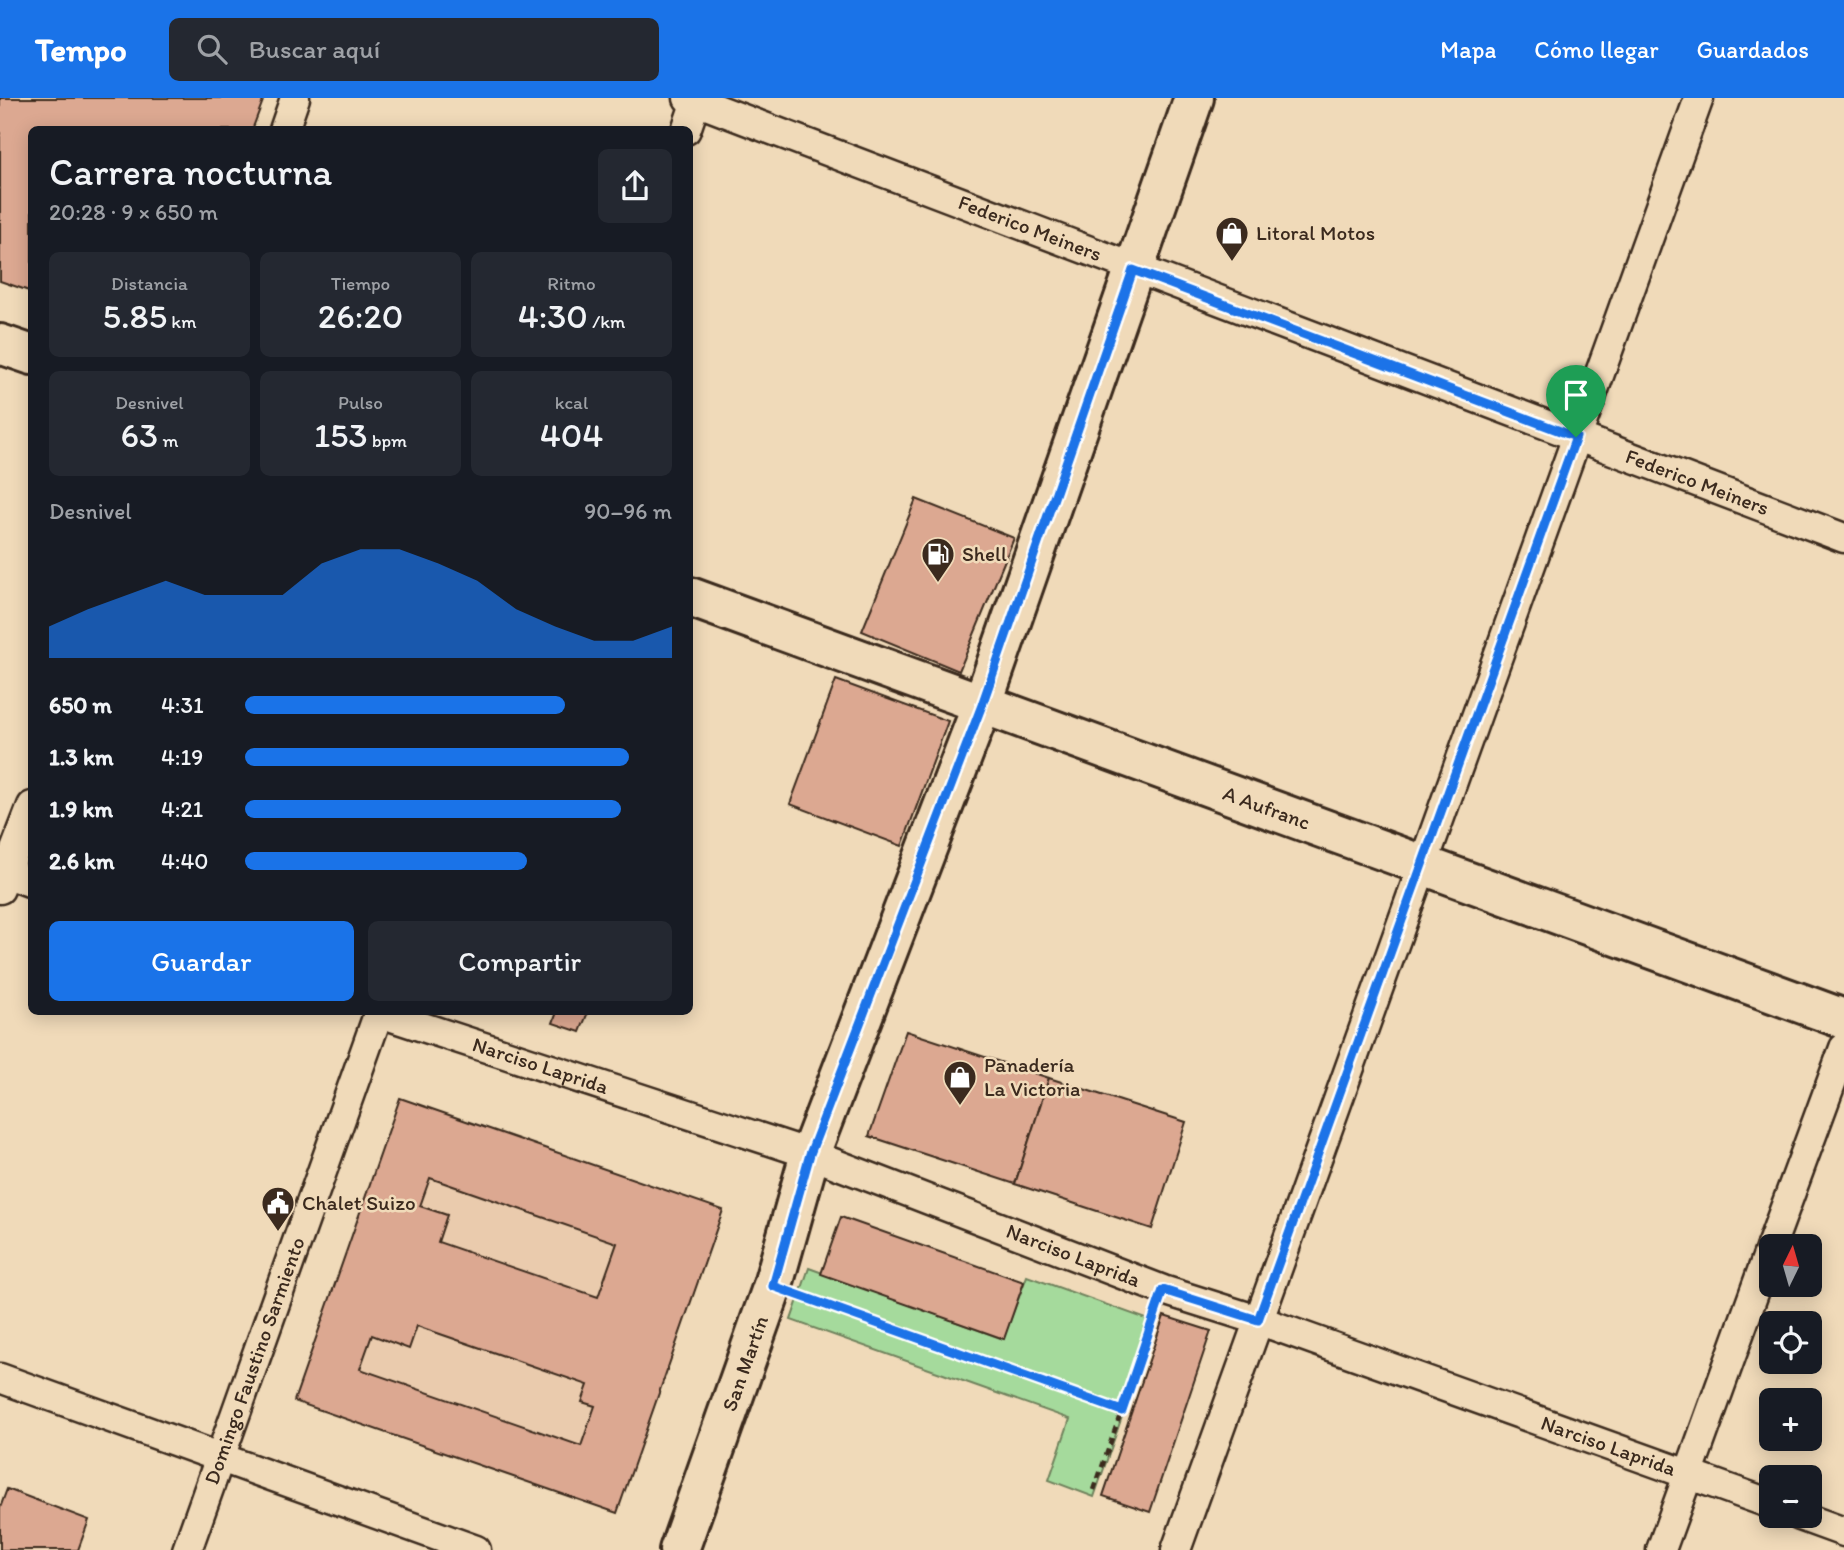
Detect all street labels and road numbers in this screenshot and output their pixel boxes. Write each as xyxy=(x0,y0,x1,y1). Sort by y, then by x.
street label: Federico Meiners xyxy=(955,189,1105,266)
street label: Federico Meiners xyxy=(1622,443,1773,520)
street label: A Aufranc xyxy=(1220,780,1314,835)
street label: Narciso Laprida xyxy=(469,1031,612,1099)
street label: Narciso Laprida xyxy=(1003,1218,1144,1292)
street label: Domingo Faustino Sarmiento xyxy=(198,1233,310,1488)
street label: San Martín xyxy=(716,1312,773,1414)
street label: Narciso Laprida xyxy=(1538,1410,1680,1481)

